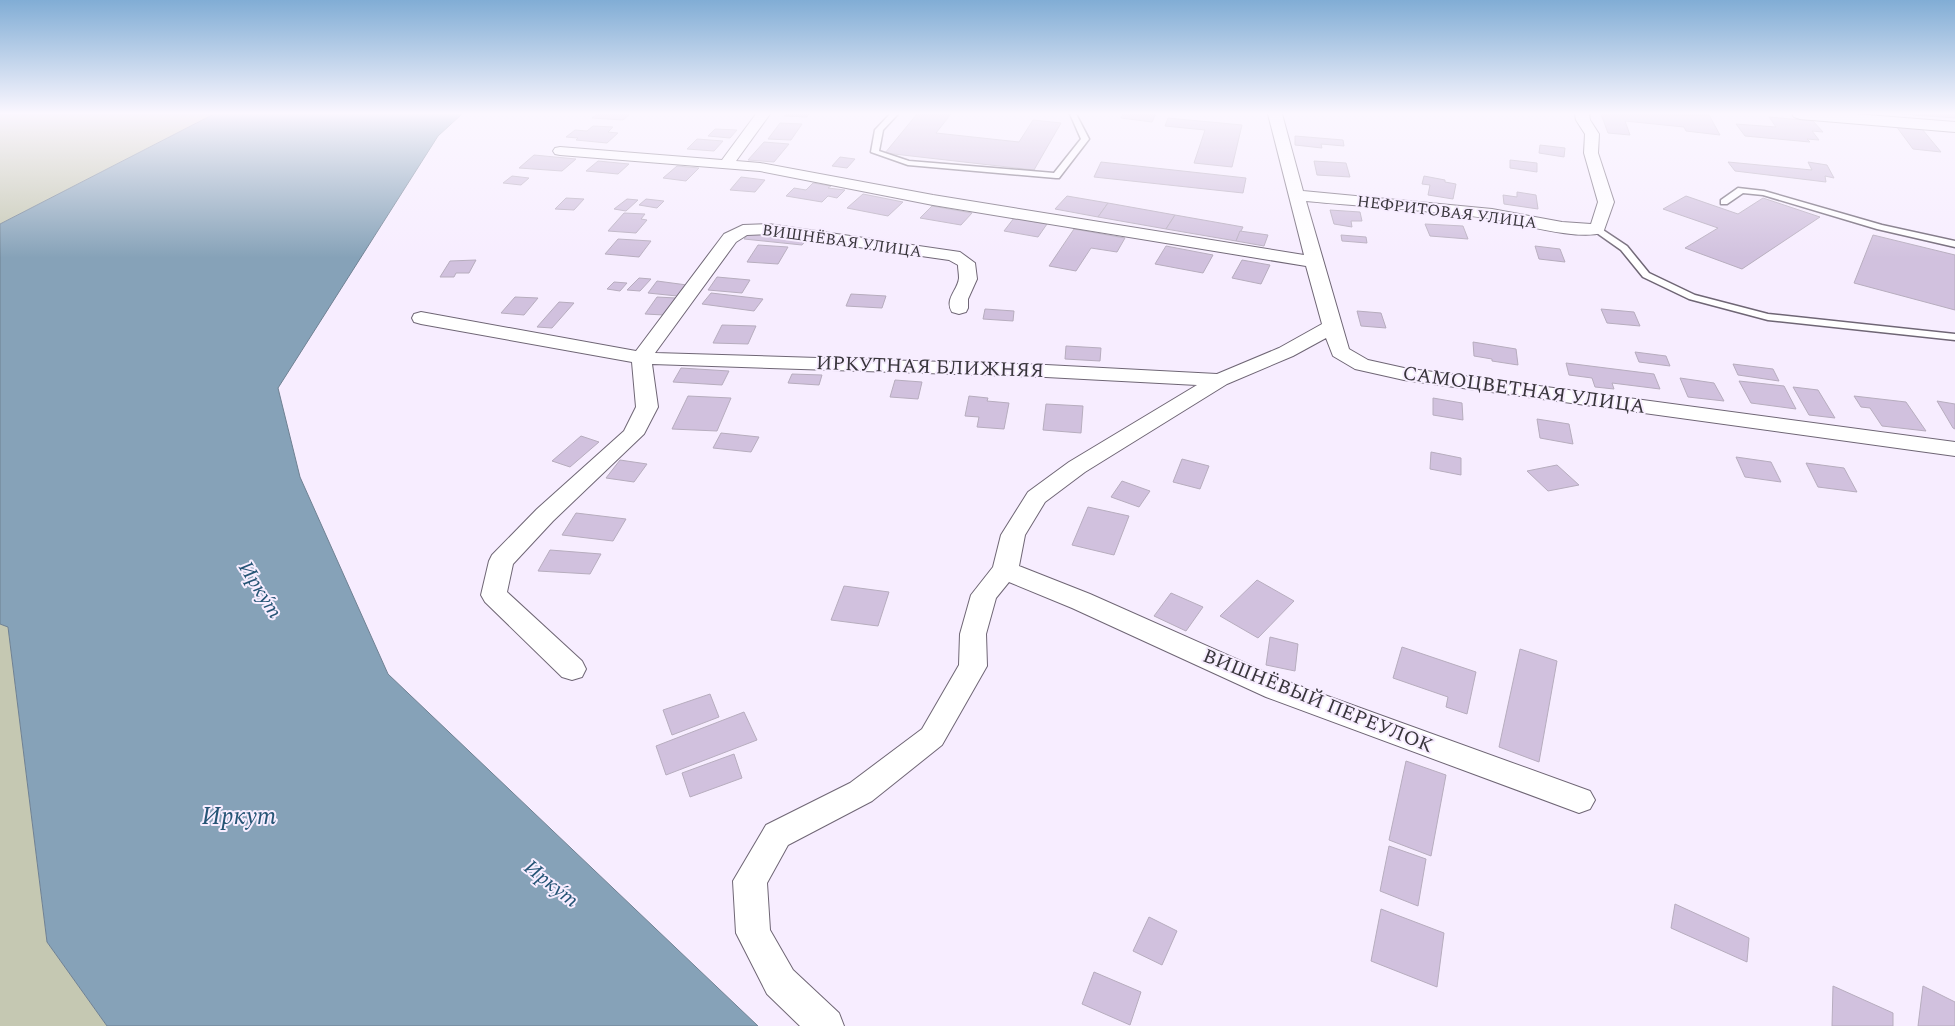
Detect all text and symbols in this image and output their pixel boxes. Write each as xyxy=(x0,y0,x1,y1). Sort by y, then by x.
street label: НЕФРИТОВАЯ УЛИЦА xyxy=(1356,189,1538,235)
street label: ВИШНЁВАЯ УЛИЦА xyxy=(760,218,924,264)
street label: ИРКУТНАЯ БЛИЖНЯЯ xyxy=(815,348,1045,386)
street label: САМОЦВЕТНАЯ УЛИЦА xyxy=(1401,358,1647,422)
water label: Ирку́т xyxy=(230,555,290,625)
street label: ВИШНЁВЫЙ ПЕРЕУЛОК xyxy=(1198,641,1438,761)
water label: Иркут xyxy=(202,798,276,836)
water label: Ирку́т xyxy=(517,852,585,916)

